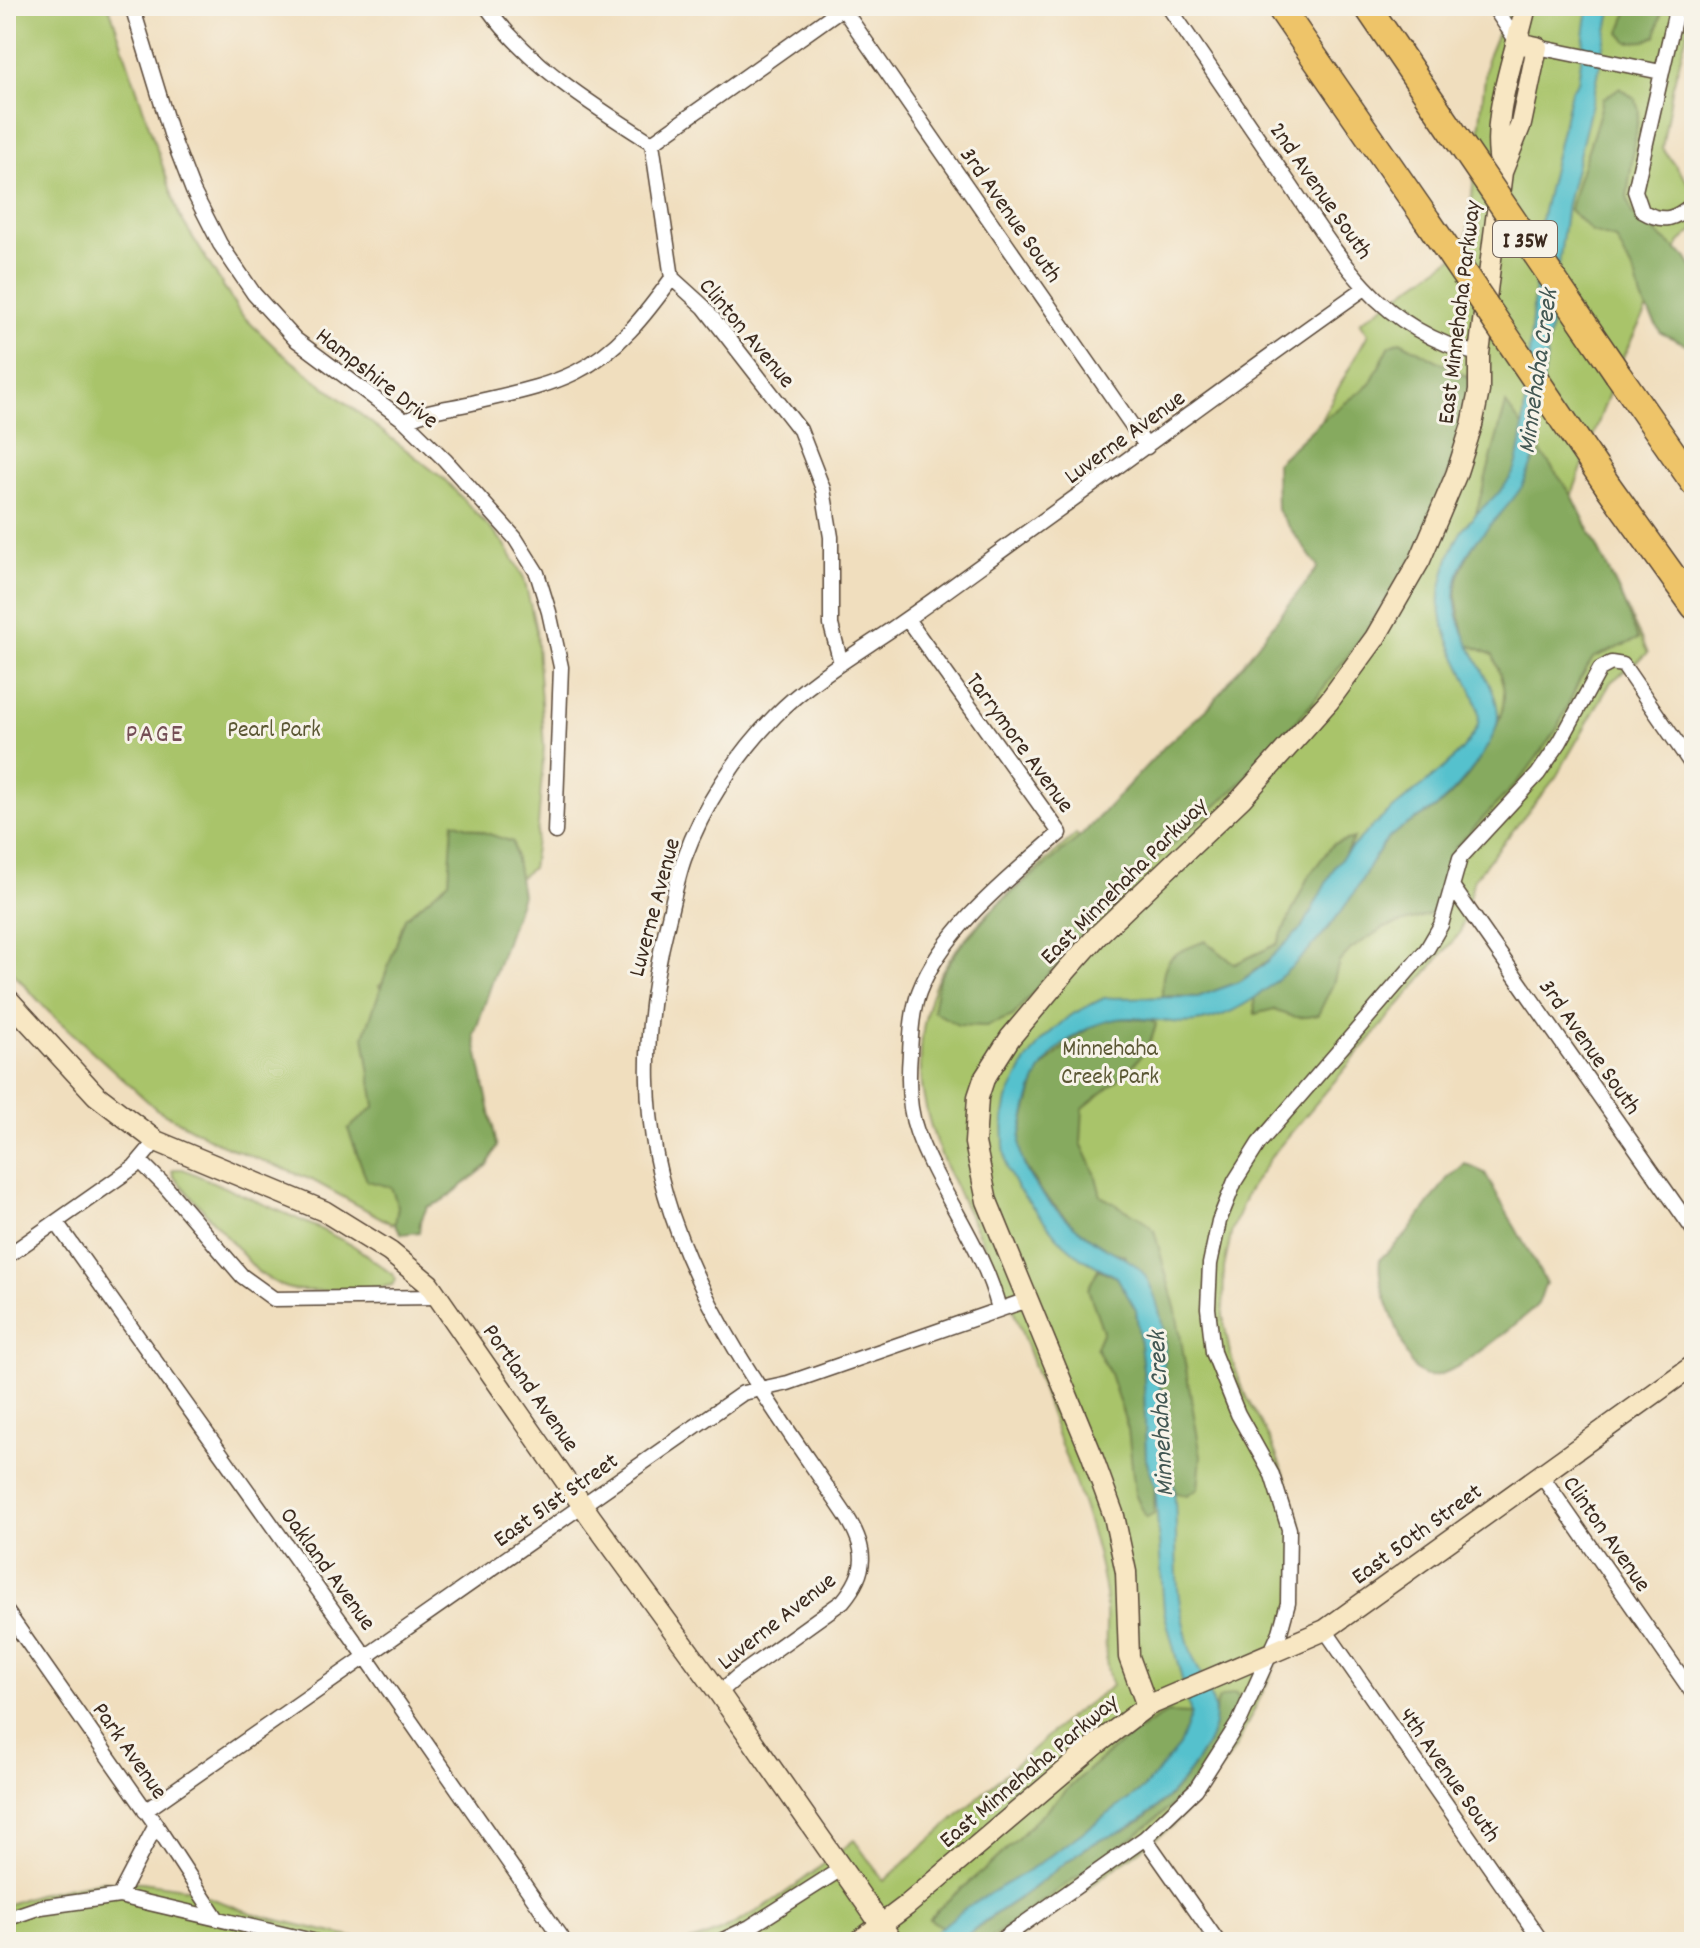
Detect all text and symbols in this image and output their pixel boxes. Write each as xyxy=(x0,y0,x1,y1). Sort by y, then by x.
street label: 2nd Avenue South xyxy=(1259,116,1380,267)
street label: 3rd Avenue South xyxy=(950,141,1069,291)
street label: East Minnehaha Parkway xyxy=(1430,197,1492,426)
road number: I 35W xyxy=(1493,221,1557,257)
street label: Clinton Avenue xyxy=(689,271,802,397)
water label: Minnehaha Creek xyxy=(1510,285,1570,456)
street label: Hampshire Drive xyxy=(307,320,445,438)
street label: Luverne Avenue xyxy=(1058,383,1193,494)
street label: Tarrymore Avenue xyxy=(956,667,1081,821)
park label: Pearl Park xyxy=(227,714,321,748)
district label: PAGE xyxy=(126,717,184,754)
street label: East Minnehaha Parkway xyxy=(1034,790,1218,974)
street label: Luverne Avenue xyxy=(621,835,691,981)
street label: 3rd Avenue South xyxy=(1529,973,1648,1123)
park label: Minnehaha Creek Park xyxy=(1061,1033,1159,1095)
street label: Portland Avenue xyxy=(473,1318,586,1460)
water label: Minnehaha Creek xyxy=(1140,1328,1185,1497)
street label: East 51st Street xyxy=(487,1446,626,1557)
street label: Clinton Avenue xyxy=(1553,1470,1658,1600)
street label: East 50th Street xyxy=(1345,1476,1490,1595)
street label: Oakland Avenue xyxy=(270,1501,383,1639)
street label: Luverne Avenue xyxy=(711,1565,844,1680)
street label: East Minnehaha Parkway xyxy=(933,1686,1128,1858)
street label: Park Avenue xyxy=(82,1696,175,1807)
street label: 4th Avenue South xyxy=(1389,1701,1508,1850)

